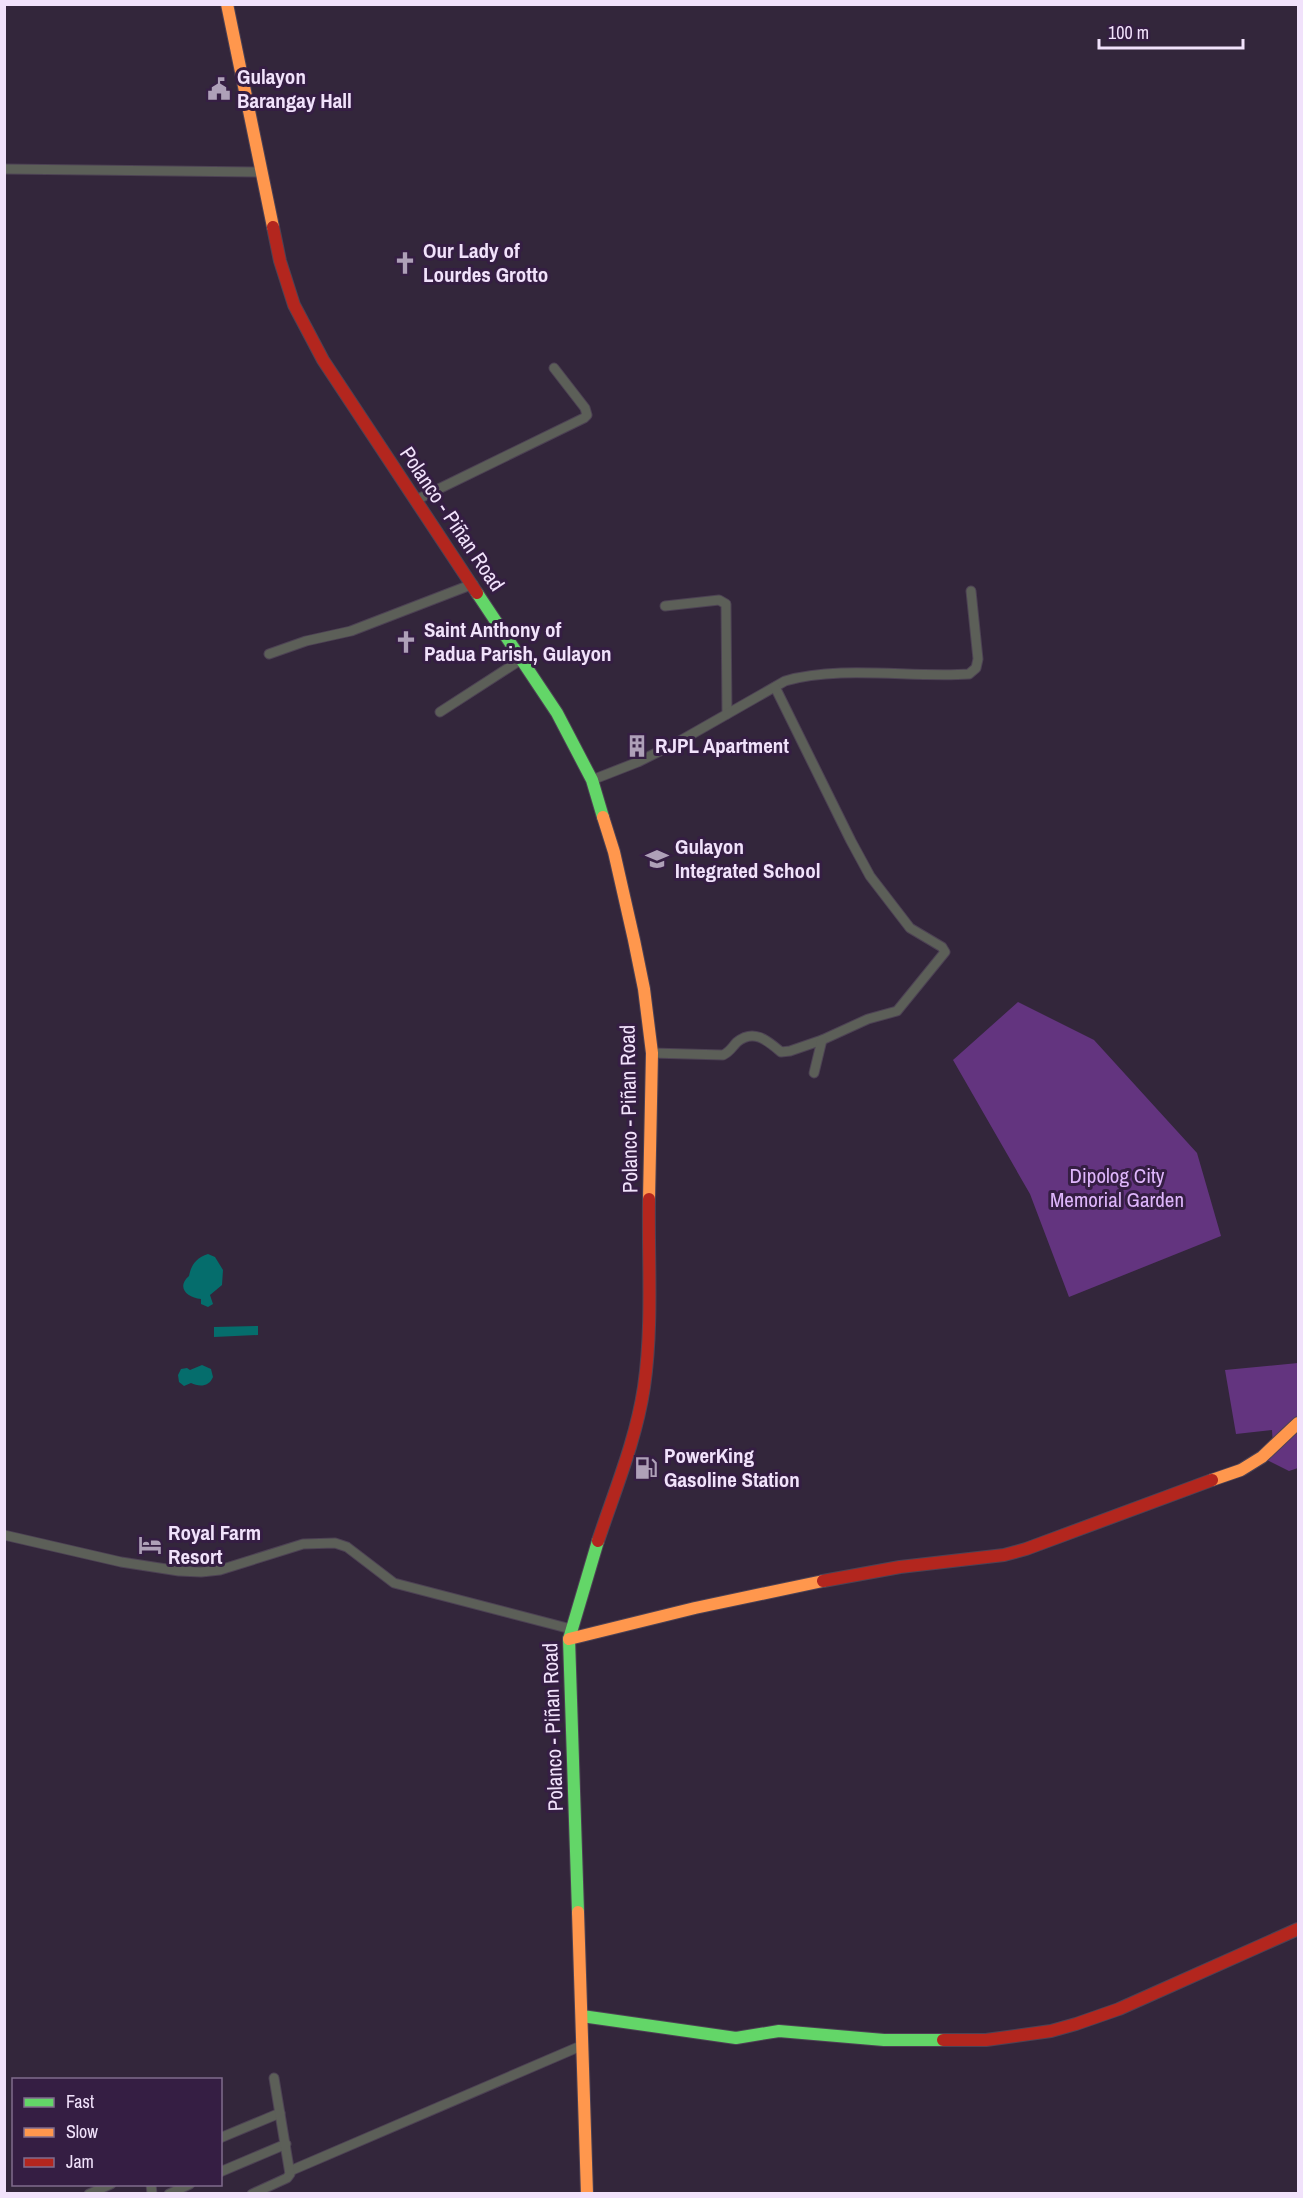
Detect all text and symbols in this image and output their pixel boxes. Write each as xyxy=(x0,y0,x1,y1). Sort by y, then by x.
scale bar xyxy=(1099,12,1243,50)
text: 100 m xyxy=(1108,20,1149,45)
place label: Gulayon Barangay Hall xyxy=(237,62,352,115)
public building icon: Gulayon Barangay Hall xyxy=(206,76,232,102)
place label: Our Lady of Lourdes Grotto xyxy=(423,236,548,289)
church icon: Our Lady of Lourdes Grotto xyxy=(392,250,418,276)
street label: Polanco - Piñan Road xyxy=(393,441,512,597)
place label: Saint Anthony of Padua Parish, Gulayon xyxy=(424,615,612,668)
church icon: Saint Anthony of Padua Parish, Gulayon xyxy=(393,629,419,655)
place label: RJPL Apartment xyxy=(655,731,789,760)
building icon: RJPL Apartment xyxy=(624,733,650,759)
place label: Gulayon Integrated School xyxy=(675,832,820,885)
school or university icon: Gulayon Integrated School xyxy=(644,846,670,872)
street label: Polanco - Piñan Road xyxy=(613,1025,644,1193)
park label: Dipolog City Memorial Garden xyxy=(1050,1161,1184,1214)
place label: PowerKing Gasoline Station xyxy=(664,1441,800,1494)
fuel station icon: PowerKing Gasoline Station xyxy=(633,1455,659,1481)
place label: Royal Farm Resort xyxy=(168,1518,261,1571)
hotel icon: Royal Farm Resort xyxy=(137,1532,163,1558)
street label: Polanco - Piñan Road xyxy=(535,1642,570,1812)
legend xyxy=(12,2078,222,2186)
text: Fast xyxy=(66,2089,94,2114)
text: Slow xyxy=(66,2119,98,2144)
text: Jam xyxy=(66,2149,94,2174)

